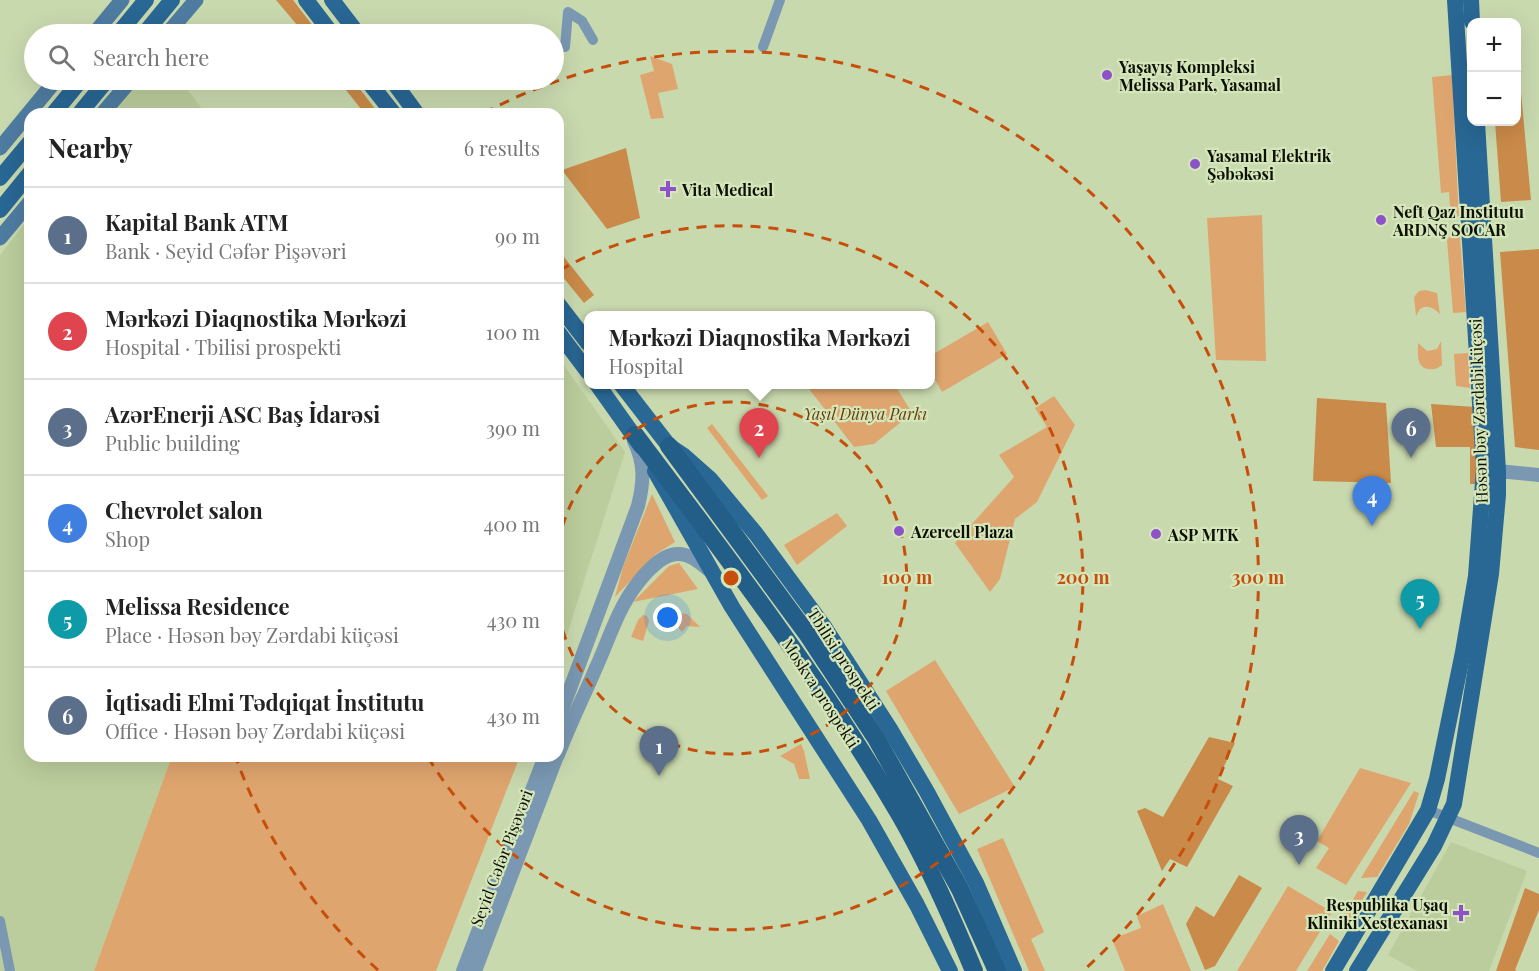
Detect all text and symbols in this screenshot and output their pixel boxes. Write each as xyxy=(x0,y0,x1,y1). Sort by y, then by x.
map controls xyxy=(1467,18,1521,126)
button: + xyxy=(1467,18,1521,72)
search box xyxy=(24,24,564,90)
icon: search xyxy=(45,41,78,74)
text: Search here xyxy=(93,42,209,72)
place label: Yaşayış Kompleksi Melissa Park, Yasamal xyxy=(1118,56,1281,95)
marker: Yaşayış Kompleksi Melissa Park, Yasamal xyxy=(1100,68,1114,82)
button: − xyxy=(1467,72,1521,126)
text: Nearby xyxy=(48,130,133,165)
text: 6 results xyxy=(464,134,540,161)
place label: Yasamal Elektrik Şəbəkəsi xyxy=(1206,145,1332,184)
marker: Yasamal Elektrik Şəbəkəsi xyxy=(1188,157,1202,171)
place label: Vita Medical xyxy=(681,179,773,200)
marker: Vita Medical xyxy=(659,180,677,198)
place label: Neft Qaz Institutu ARDNŞ SOCAR xyxy=(1392,201,1524,240)
text: Kapital Bank ATM xyxy=(105,207,288,237)
marker: Neft Qaz Institutu ARDNŞ SOCAR xyxy=(1374,213,1388,227)
text: 1 xyxy=(64,222,71,249)
text: 90 m xyxy=(495,222,540,249)
text: Bank · Seyid Cəfər Pişəvəri xyxy=(105,237,347,264)
text: Mərkəzi Diaqnostika Mərkəzi xyxy=(105,303,407,333)
popup xyxy=(584,311,935,389)
text: 2 xyxy=(62,318,73,345)
text: 100 m xyxy=(486,318,540,345)
street label: Həsən bəy Zərdabi küçəsi xyxy=(1464,318,1492,504)
text: Mərkəzi Diaqnostika Mərkəzi xyxy=(609,322,910,352)
text: Hospital · Tbilisi prospekti xyxy=(105,333,341,360)
text: Hospital xyxy=(609,352,684,379)
text: AzərEnerji ASC Baş İdarəsi xyxy=(105,399,380,429)
park label: Yaşıl Dünya Parkı xyxy=(803,403,927,424)
pin: 2 xyxy=(740,408,778,458)
pin: 6 xyxy=(1392,408,1430,458)
text: 3 xyxy=(63,414,72,441)
text: 390 m xyxy=(486,414,540,441)
text: Public building xyxy=(105,429,240,456)
pin: 4 xyxy=(1352,476,1392,526)
text: Chevrolet salon xyxy=(105,495,263,525)
text: 4 xyxy=(62,510,73,537)
text: 400 m xyxy=(483,510,540,537)
place label: Azercell Plaza xyxy=(910,521,1014,542)
marker: Azercell Plaza xyxy=(892,524,906,538)
place label: ASP MTK xyxy=(1167,524,1239,545)
text: Shop xyxy=(105,525,150,552)
marker: ASP MTK xyxy=(1149,527,1163,541)
text: 100 m xyxy=(882,565,933,589)
text: 200 m xyxy=(1056,565,1110,589)
text: 300 m xyxy=(1232,565,1285,589)
centre of rings xyxy=(721,568,741,588)
pin: 5 xyxy=(1400,580,1440,629)
text: Melissa Residence xyxy=(105,591,290,621)
your location xyxy=(653,603,682,632)
street label: Tbilisi prospekti xyxy=(803,604,885,714)
text: 5 xyxy=(63,606,72,633)
text: 430 m xyxy=(487,606,540,633)
text: Place · Həsən bəy Zərdabi küçəsi xyxy=(105,621,399,648)
street label: Moskva prospekti xyxy=(778,634,864,752)
text: İqtisadi Elmi Tədqiqat İnstitutu xyxy=(105,687,424,717)
text: 6 xyxy=(62,702,73,729)
text: 430 m xyxy=(487,702,540,729)
text: Office · Həsən bəy Zərdabi küçəsi xyxy=(105,717,405,744)
pin: 1 xyxy=(640,726,678,776)
street label: Seyid Cəfər Pişəvəri xyxy=(465,786,537,929)
pin: 3 xyxy=(1280,816,1318,865)
place label: Respublika Uşaq Kliniki Xestexanası xyxy=(1307,894,1449,933)
marker: Respublika Uşaq Kliniki Xestexanası xyxy=(1452,904,1470,922)

